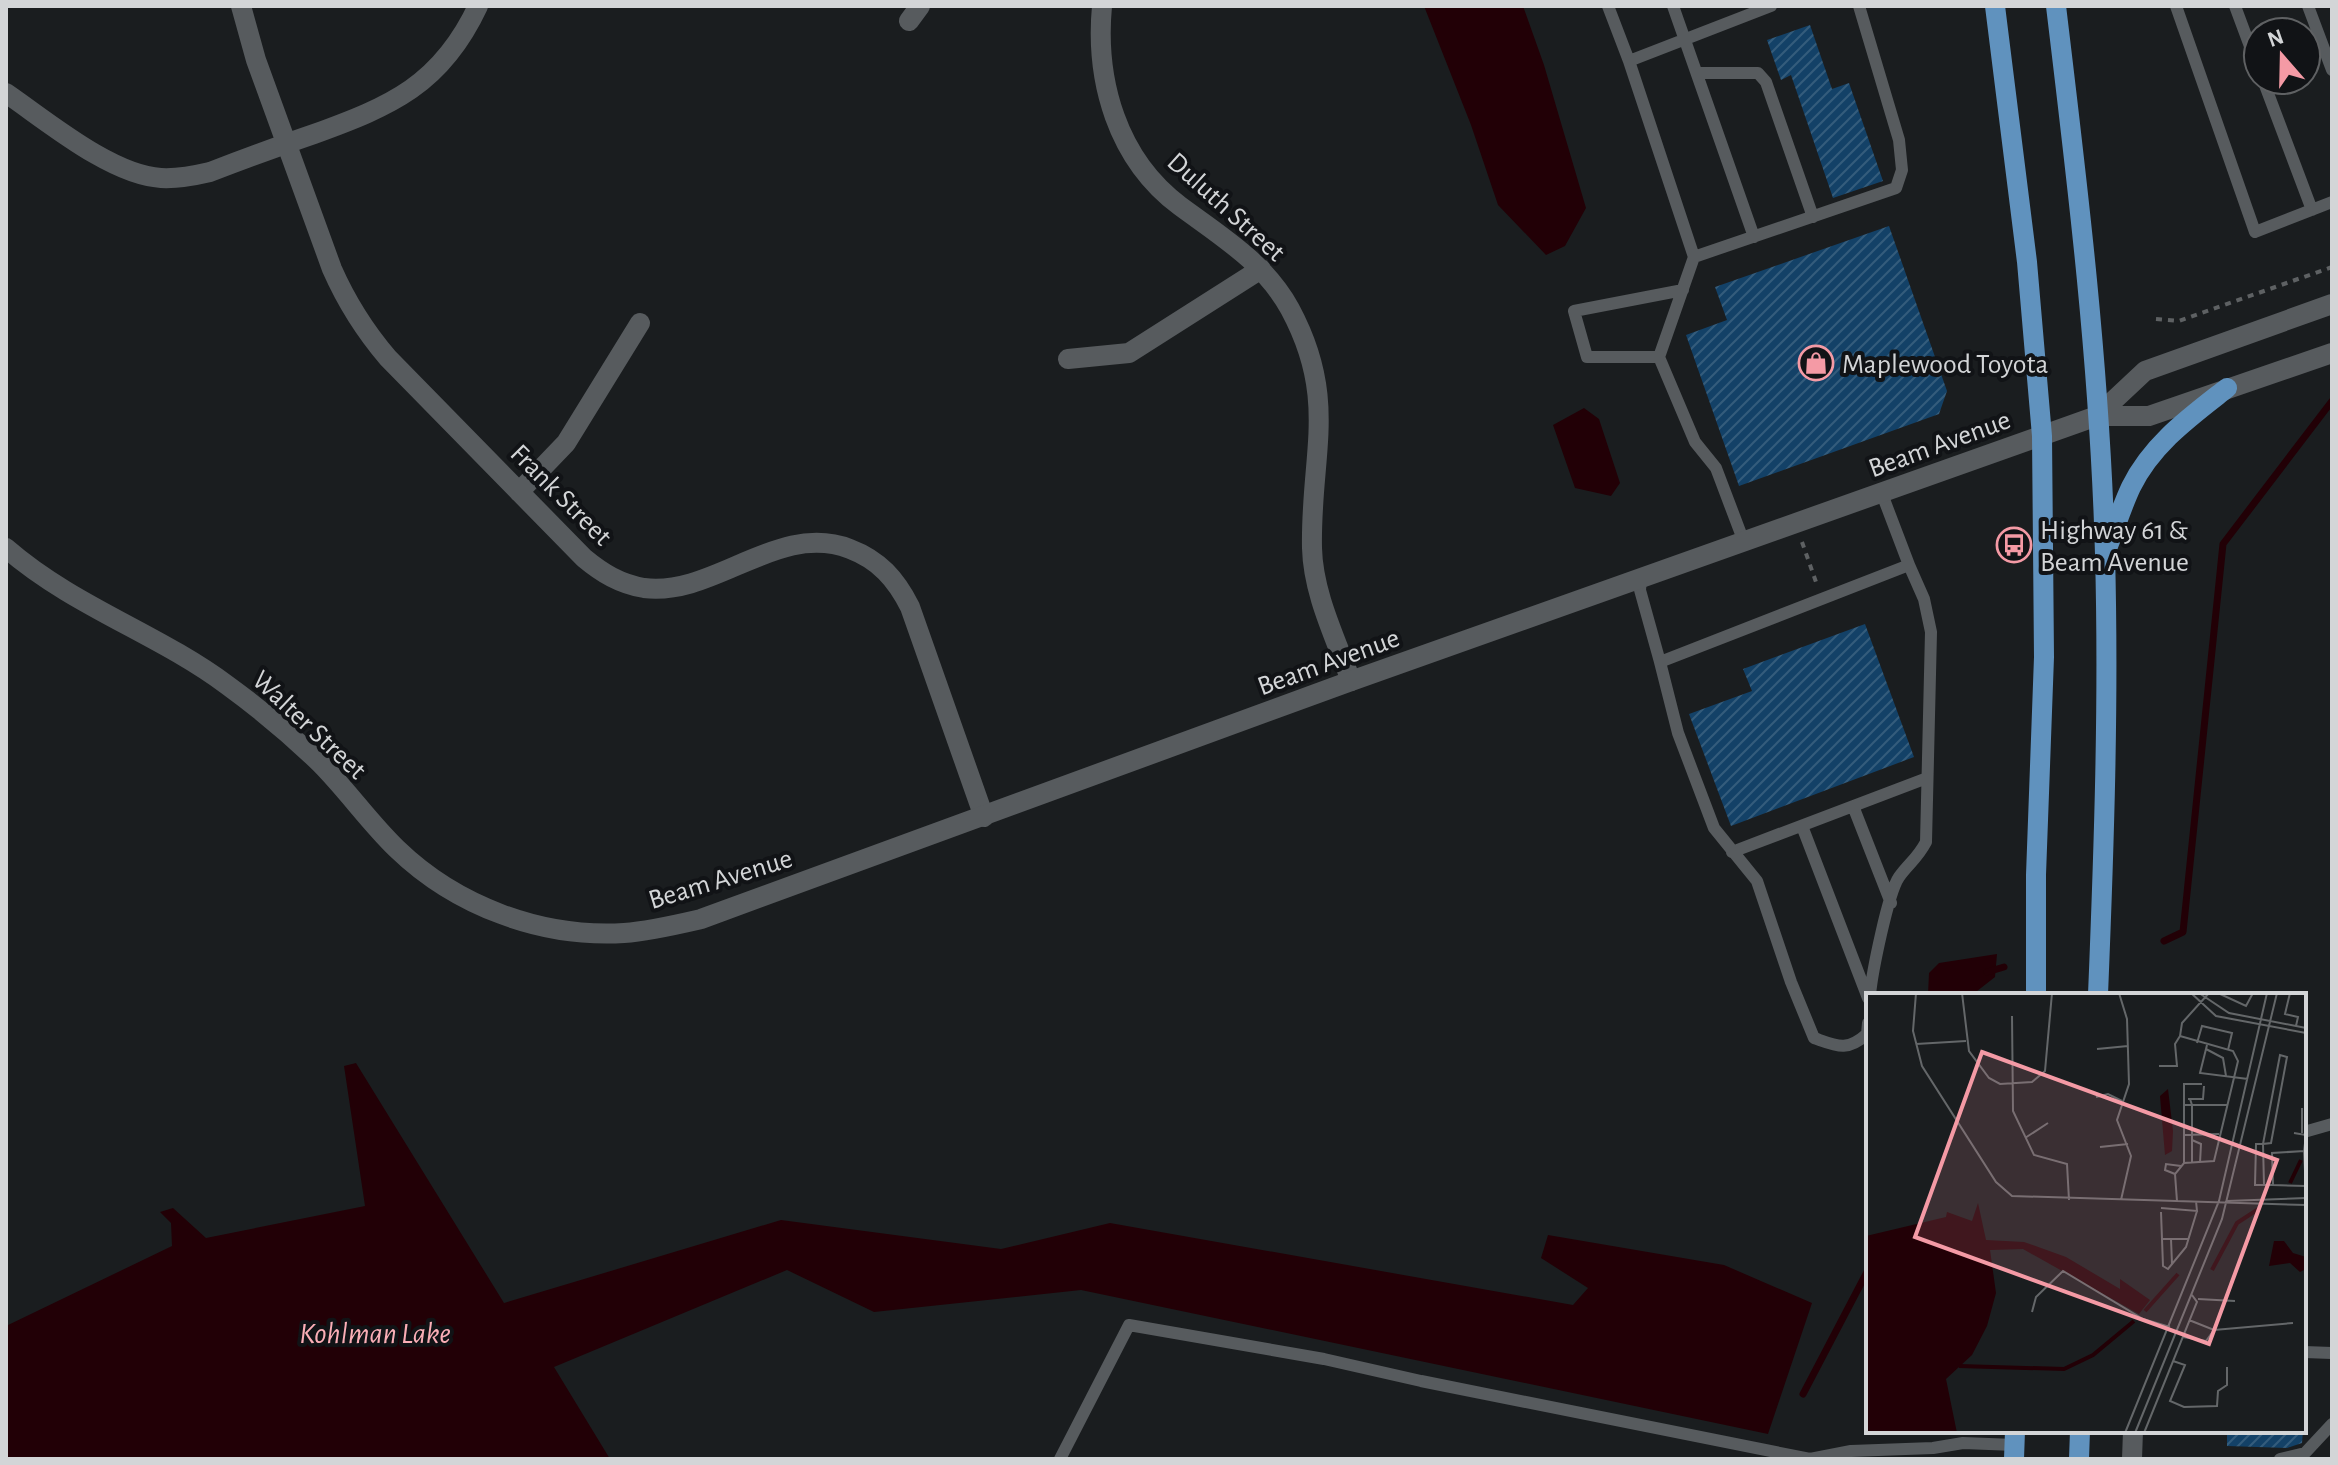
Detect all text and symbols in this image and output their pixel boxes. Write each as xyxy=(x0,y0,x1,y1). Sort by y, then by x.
north arrow xyxy=(2242,16,2322,96)
text: N xyxy=(2265,25,2286,51)
street label: Duluth Street xyxy=(1161,148,1290,267)
shop icon: Maplewood Toyota xyxy=(1797,344,1835,382)
place label: Maplewood Toyota xyxy=(1842,351,2048,379)
street label: Beam Avenue xyxy=(1865,406,2014,484)
street label: Frank Street xyxy=(505,439,617,551)
place label: Highway 61 & Beam Avenue xyxy=(2040,517,2189,577)
bus stop icon: Highway 61 & Beam Avenue xyxy=(1995,526,2033,564)
street label: Beam Avenue xyxy=(1254,624,1403,702)
street label: Walter Street xyxy=(246,666,371,785)
street label: Beam Avenue xyxy=(645,845,796,915)
inset map xyxy=(1866,993,2306,1433)
water label: Kohlman Lake xyxy=(299,1319,451,1349)

